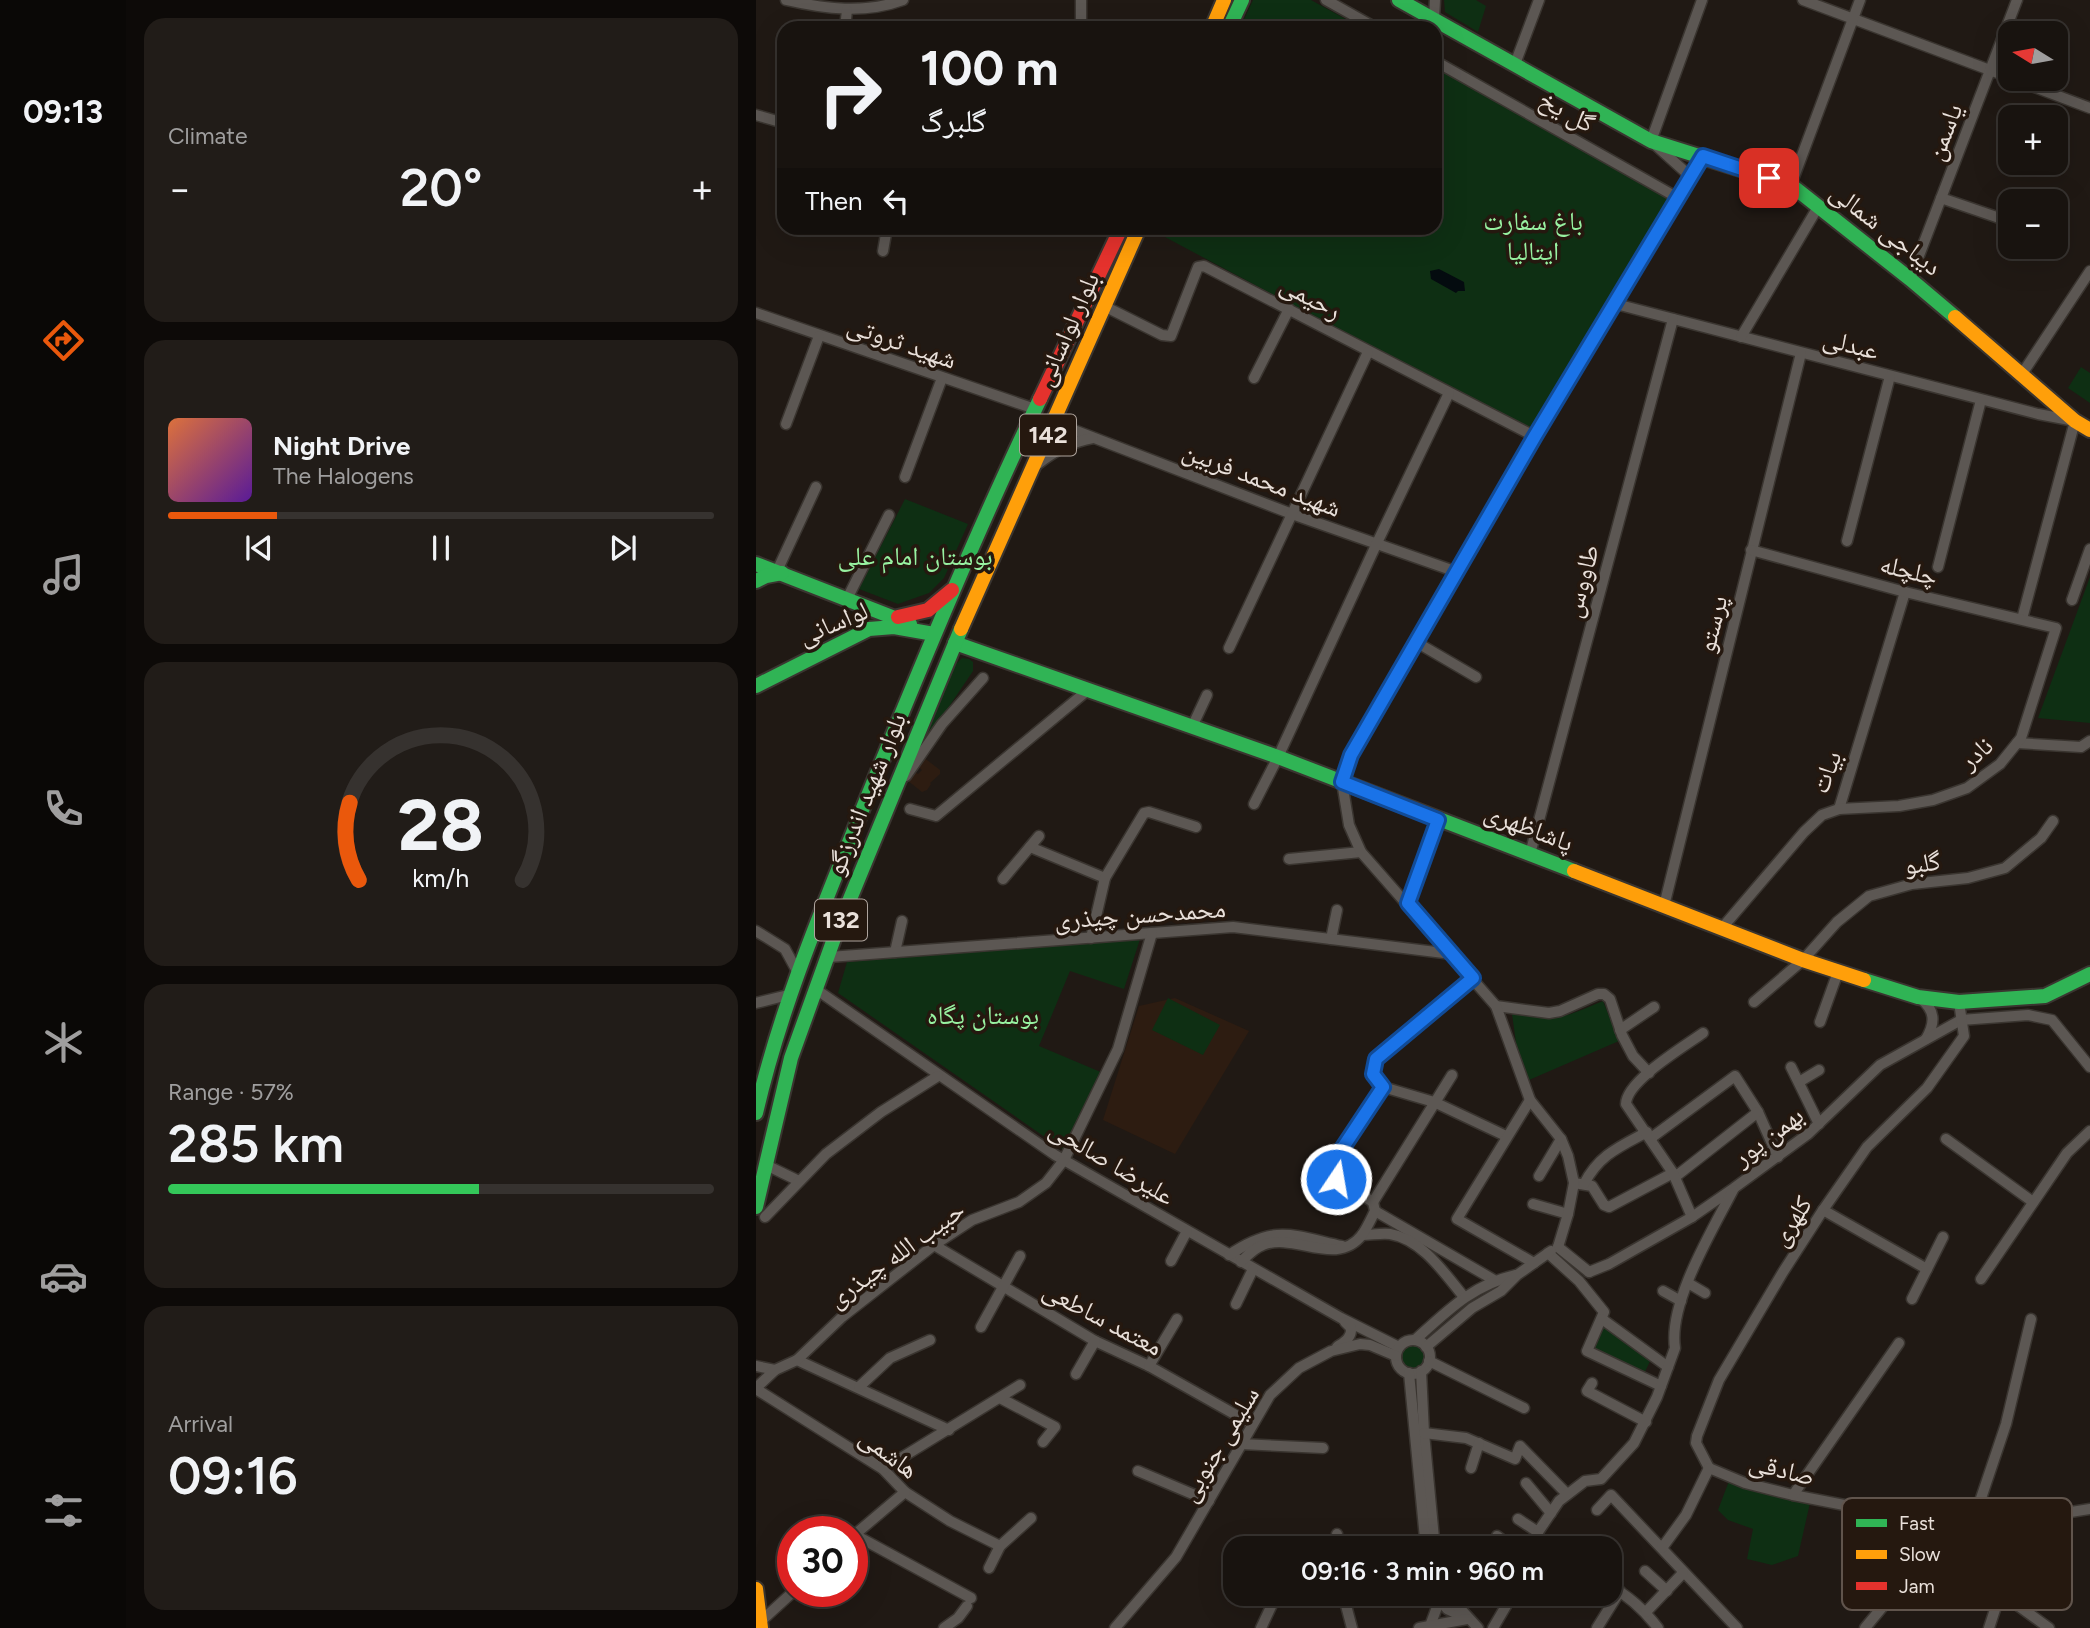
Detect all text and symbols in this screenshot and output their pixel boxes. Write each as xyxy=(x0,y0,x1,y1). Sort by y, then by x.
north arrow xyxy=(1998,21,2068,91)
map controls xyxy=(1998,21,2068,259)
text: 100 m xyxy=(920,38,1059,97)
icon: right xyxy=(805,49,896,140)
street label: گل یخ xyxy=(1533,83,1601,140)
text: 09:13 xyxy=(23,93,103,131)
street label: یاسمن xyxy=(1919,99,1969,165)
text: گلبرگ xyxy=(920,102,987,140)
button: + xyxy=(1998,105,2068,175)
text: Climate xyxy=(168,122,247,150)
pin xyxy=(1739,148,1799,208)
text: 20° xyxy=(400,157,482,219)
icon: arrive xyxy=(1750,159,1788,197)
text: − xyxy=(168,166,192,212)
text: + xyxy=(690,166,714,212)
street label: دیباجی شمالی xyxy=(1824,176,1948,282)
icon: left xyxy=(877,182,915,220)
text: Then xyxy=(805,185,863,217)
button: − xyxy=(1998,189,2068,259)
park label: باغ سفارت ایتالیا xyxy=(1483,205,1583,267)
street label: بلوار لواسانی xyxy=(1028,267,1106,391)
street label: رحیمی xyxy=(1275,268,1347,326)
street label: شهید ثروتی xyxy=(843,308,961,376)
icon: directions xyxy=(39,316,88,365)
street label: عبدلی xyxy=(1820,321,1882,367)
road number: 142 xyxy=(1020,414,1076,456)
text: Night Drive xyxy=(273,430,410,462)
street label: شهید محمد فربین xyxy=(1178,434,1346,524)
text: The Halogens xyxy=(273,462,414,490)
icon: previous xyxy=(240,529,278,567)
icon: pause xyxy=(422,529,460,567)
icon: next xyxy=(604,529,642,567)
park label: بوستان امام علی xyxy=(837,540,993,574)
street label: طاووس xyxy=(1556,541,1606,621)
street label: چلچله xyxy=(1877,547,1941,593)
icon: music xyxy=(39,550,88,599)
street label: پرستو xyxy=(1689,592,1735,656)
street label: لواسانی xyxy=(793,594,873,652)
street label: بلوار شهید اندرزگو xyxy=(819,708,913,880)
street label: نادر xyxy=(1952,730,2000,777)
street label: بیات xyxy=(1803,746,1849,798)
text: 28 xyxy=(398,781,484,868)
icon: phone xyxy=(39,784,88,833)
street label: پاشاظهری xyxy=(1480,795,1578,859)
street label: گلبو xyxy=(1901,844,1943,882)
text: km/h xyxy=(412,863,470,893)
street label: محمدحسن چیذری xyxy=(1053,892,1227,936)
road number: 132 xyxy=(815,900,867,940)
park label: بوستان پگاه xyxy=(927,999,1039,1031)
icon: climate xyxy=(39,1018,88,1067)
text: Range · 57% xyxy=(168,1078,294,1106)
street label: بهمن پور xyxy=(1725,1099,1810,1174)
street label: علیرضا صالحی xyxy=(1044,1112,1180,1212)
text: 285 km xyxy=(168,1113,344,1175)
position arrow xyxy=(1299,1142,1373,1216)
street label: کلهری xyxy=(1763,1190,1819,1252)
street label: حبیب الله چیذری xyxy=(821,1194,971,1314)
icon: car xyxy=(39,1252,88,1301)
street label: معتمد ساطعی xyxy=(1038,1273,1168,1363)
street label: سلیمی جنوبی xyxy=(1172,1380,1266,1508)
text: Arrival xyxy=(168,1410,233,1438)
street label: هاشمی xyxy=(853,1421,925,1485)
text: 09:16 xyxy=(168,1445,298,1507)
street label: صادقی xyxy=(1746,1445,1818,1493)
icon: filters xyxy=(39,1486,88,1535)
legend xyxy=(1842,1498,2072,1610)
text: Fast xyxy=(1899,1512,1935,1535)
speed limit sign: 30 xyxy=(777,1516,868,1607)
text: Slow xyxy=(1899,1543,1941,1566)
text: 09:16 · 3 min · 960 m xyxy=(1301,1555,1544,1587)
text: Jam xyxy=(1899,1575,1935,1598)

